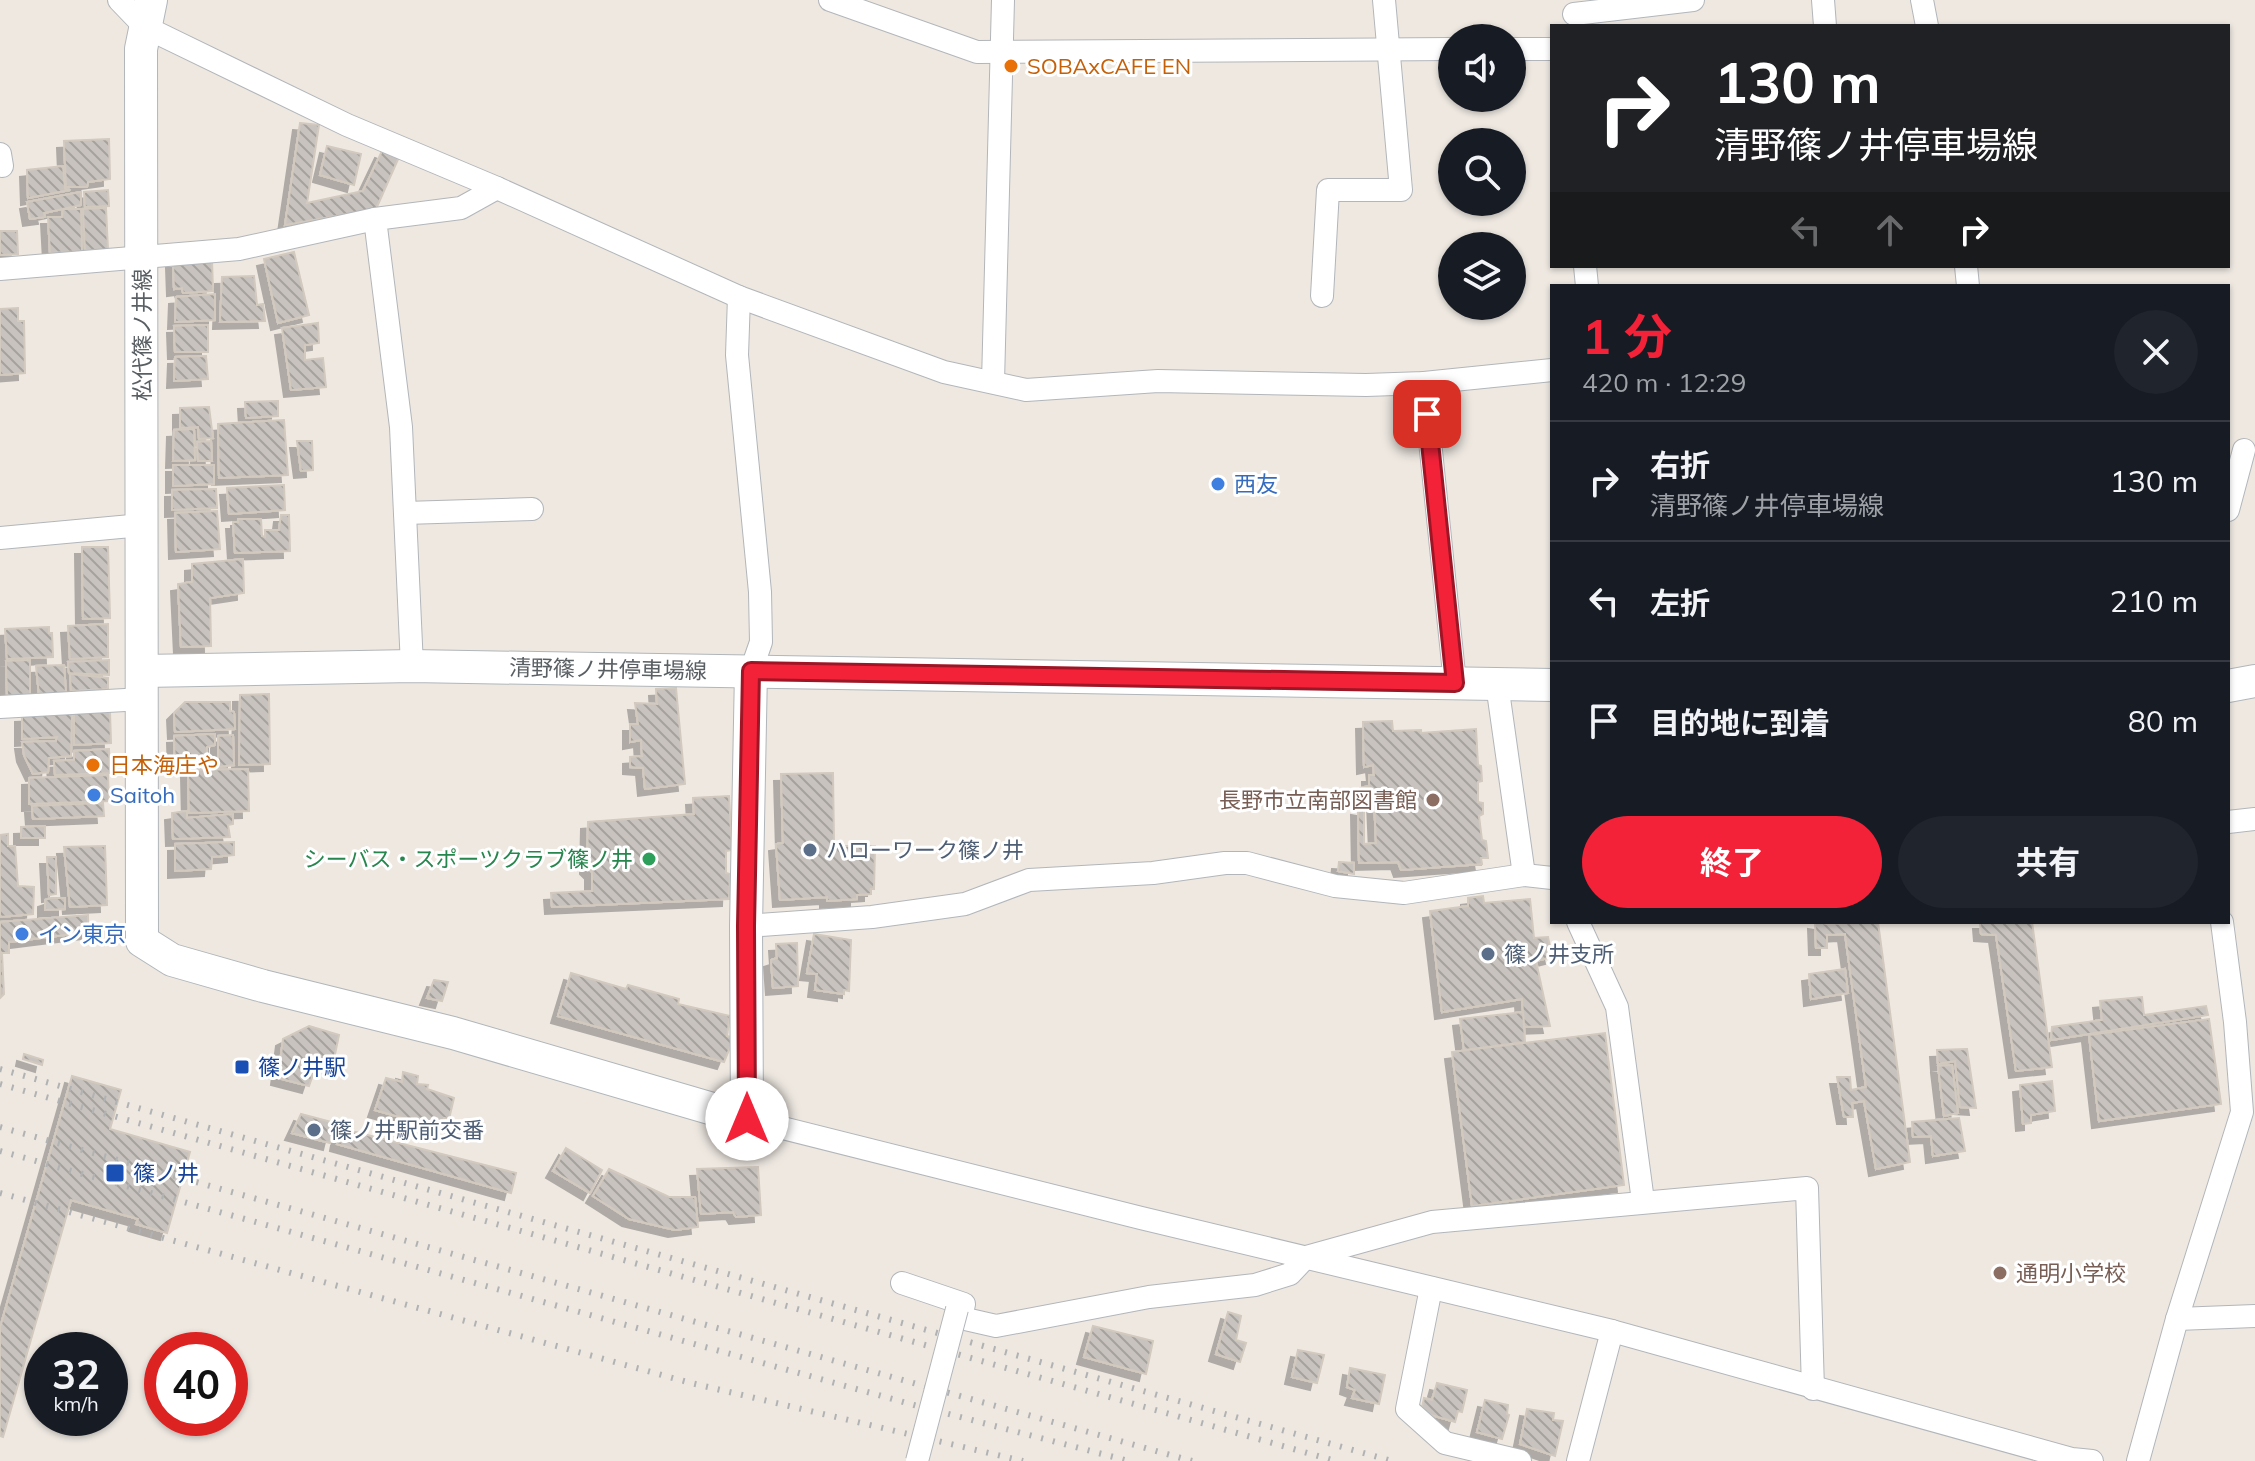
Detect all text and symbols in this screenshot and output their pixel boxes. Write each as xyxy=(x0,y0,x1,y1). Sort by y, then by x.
map controls xyxy=(1438,24,1526,320)
button: sound xyxy=(1438,24,1526,112)
text: 130 m xyxy=(1714,47,1881,117)
place label: SOBAxCAFE EN xyxy=(1027,52,1191,80)
icon: right xyxy=(1582,56,1686,160)
marker: SOBAxCAFE EN xyxy=(1002,57,1020,75)
text: 清野篠ノ井停車場線 xyxy=(1714,122,2038,167)
button: search xyxy=(1438,128,1526,216)
icon: left xyxy=(1784,208,1828,252)
icon: ahead xyxy=(1868,208,1912,252)
icon: right xyxy=(1952,208,1996,252)
button: layers xyxy=(1438,232,1526,320)
street label: 松代篠ノ井線 xyxy=(128,269,156,401)
text: 1 分 xyxy=(1582,306,1672,366)
button: close xyxy=(2114,310,2198,394)
text: 420 m · 12:29 xyxy=(1582,366,1746,399)
pin xyxy=(1393,380,1461,448)
icon: arrive xyxy=(1405,392,1449,436)
text: 右折 xyxy=(1650,446,1710,484)
icon: right xyxy=(1582,459,1626,503)
text: 130 m xyxy=(2110,462,2198,500)
place label: 西友 xyxy=(1234,470,1278,498)
marker: 西友 xyxy=(1209,475,1227,493)
text: 清野篠ノ井停車場線 xyxy=(1650,489,1884,522)
icon: left xyxy=(1582,579,1626,623)
text: 210 m xyxy=(2110,582,2198,620)
text: 左折 xyxy=(1650,584,1710,622)
street label: 清野篠ノ井停車場線 xyxy=(509,653,707,685)
icon: arrive xyxy=(1582,699,1626,743)
text: 80 m xyxy=(2128,702,2198,740)
text: 目的地に到着 xyxy=(1650,704,1830,742)
place label: 日本海庄や xyxy=(109,751,219,779)
marker: 日本海庄や xyxy=(84,756,102,774)
place label: Saitoh xyxy=(110,781,175,809)
marker: Saitoh xyxy=(85,786,103,804)
place label: 長野市立南部図書館 xyxy=(1219,786,1417,814)
marker: 長野市立南部図書館 xyxy=(1424,791,1442,809)
button: 終了 xyxy=(1582,816,1882,908)
button: 共有 xyxy=(1898,816,2198,908)
place label: ハローワーク篠ノ井 xyxy=(826,836,1024,864)
marker: ハローワーク篠ノ井 xyxy=(801,841,819,859)
place label: シーバス・スポーツクラブ篠ノ井 xyxy=(304,845,633,873)
marker: シーバス・スポーツクラブ篠ノ井 xyxy=(640,850,658,868)
place label: イン東京 xyxy=(38,920,126,948)
marker: イン東京 xyxy=(13,925,31,943)
place label: 篠ノ井支所 xyxy=(1504,940,1614,968)
marker: 篠ノ井支所 xyxy=(1479,945,1497,963)
place label: 篠ノ井駅 xyxy=(258,1053,346,1081)
marker: 篠ノ井駅 xyxy=(233,1058,251,1076)
position arrow xyxy=(705,1077,789,1161)
place label: 篠ノ井駅前交番 xyxy=(330,1116,484,1144)
marker: 篠ノ井駅前交番 xyxy=(305,1121,323,1139)
place label: 篠ノ井 xyxy=(133,1159,199,1187)
marker: 篠ノ井 xyxy=(104,1162,126,1184)
place label: 通明小学校 xyxy=(2016,1259,2126,1287)
marker: 通明小学校 xyxy=(1991,1264,2009,1282)
speed limit sign: 40 xyxy=(144,1332,248,1436)
text: 32 xyxy=(52,1349,100,1399)
text: km/h xyxy=(53,1391,99,1416)

